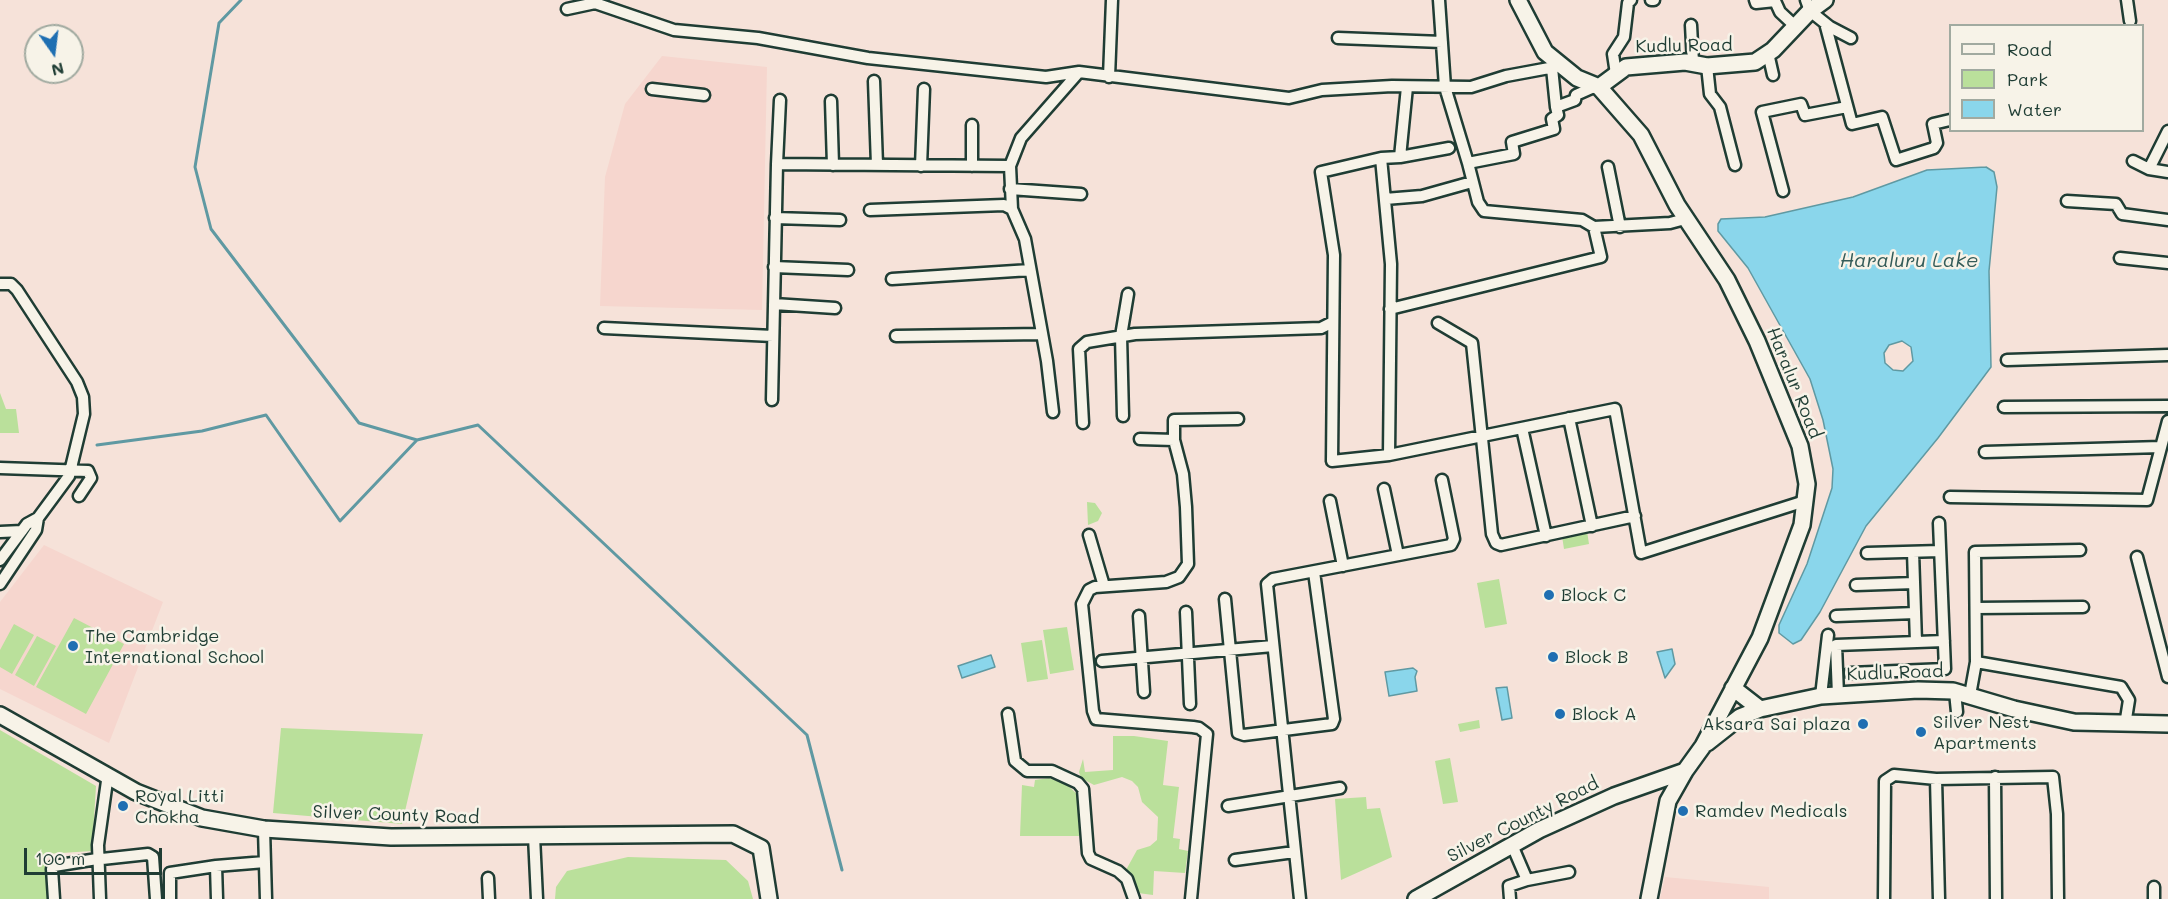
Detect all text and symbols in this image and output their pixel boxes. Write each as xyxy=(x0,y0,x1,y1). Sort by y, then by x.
north arrow xyxy=(24,24,84,84)
legend xyxy=(1949,24,2144,132)
street label: Kudlu Road xyxy=(1635,34,1733,58)
text: Road xyxy=(2007,37,2052,61)
text: N xyxy=(50,58,66,82)
text: Park xyxy=(2007,67,2048,91)
text: Water xyxy=(2007,97,2062,121)
water label: Haraluru Lake xyxy=(1840,249,1978,273)
street label: Haralur Road xyxy=(1762,324,1826,442)
place label: Block C xyxy=(1561,584,1626,606)
marker: Block C xyxy=(1542,588,1556,602)
place label: The Cambridge International School xyxy=(85,625,264,668)
marker: The Cambridge International School xyxy=(66,639,80,653)
place label: Block B xyxy=(1565,646,1628,668)
marker: Block B xyxy=(1546,650,1560,664)
street label: Kudlu Road xyxy=(1846,661,1944,685)
place label: Block A xyxy=(1572,703,1637,725)
marker: Block A xyxy=(1553,707,1567,721)
place label: Silver Nest Apartments xyxy=(1933,711,2037,754)
place label: Aksara Sai plaza xyxy=(1702,713,1851,735)
marker: Aksara Sai plaza xyxy=(1856,717,1870,731)
marker: Silver Nest Apartments xyxy=(1914,725,1928,739)
street label: Silver County Road xyxy=(1444,772,1602,868)
place label: Royal Litti Chokha xyxy=(135,785,224,828)
marker: Royal Litti Chokha xyxy=(116,799,130,813)
place label: Ramdev Medicals xyxy=(1695,800,1847,822)
street label: Silver County Road xyxy=(312,801,480,829)
marker: Ramdev Medicals xyxy=(1676,804,1690,818)
scale bar xyxy=(27,836,165,874)
text: 100 m xyxy=(35,846,85,870)

